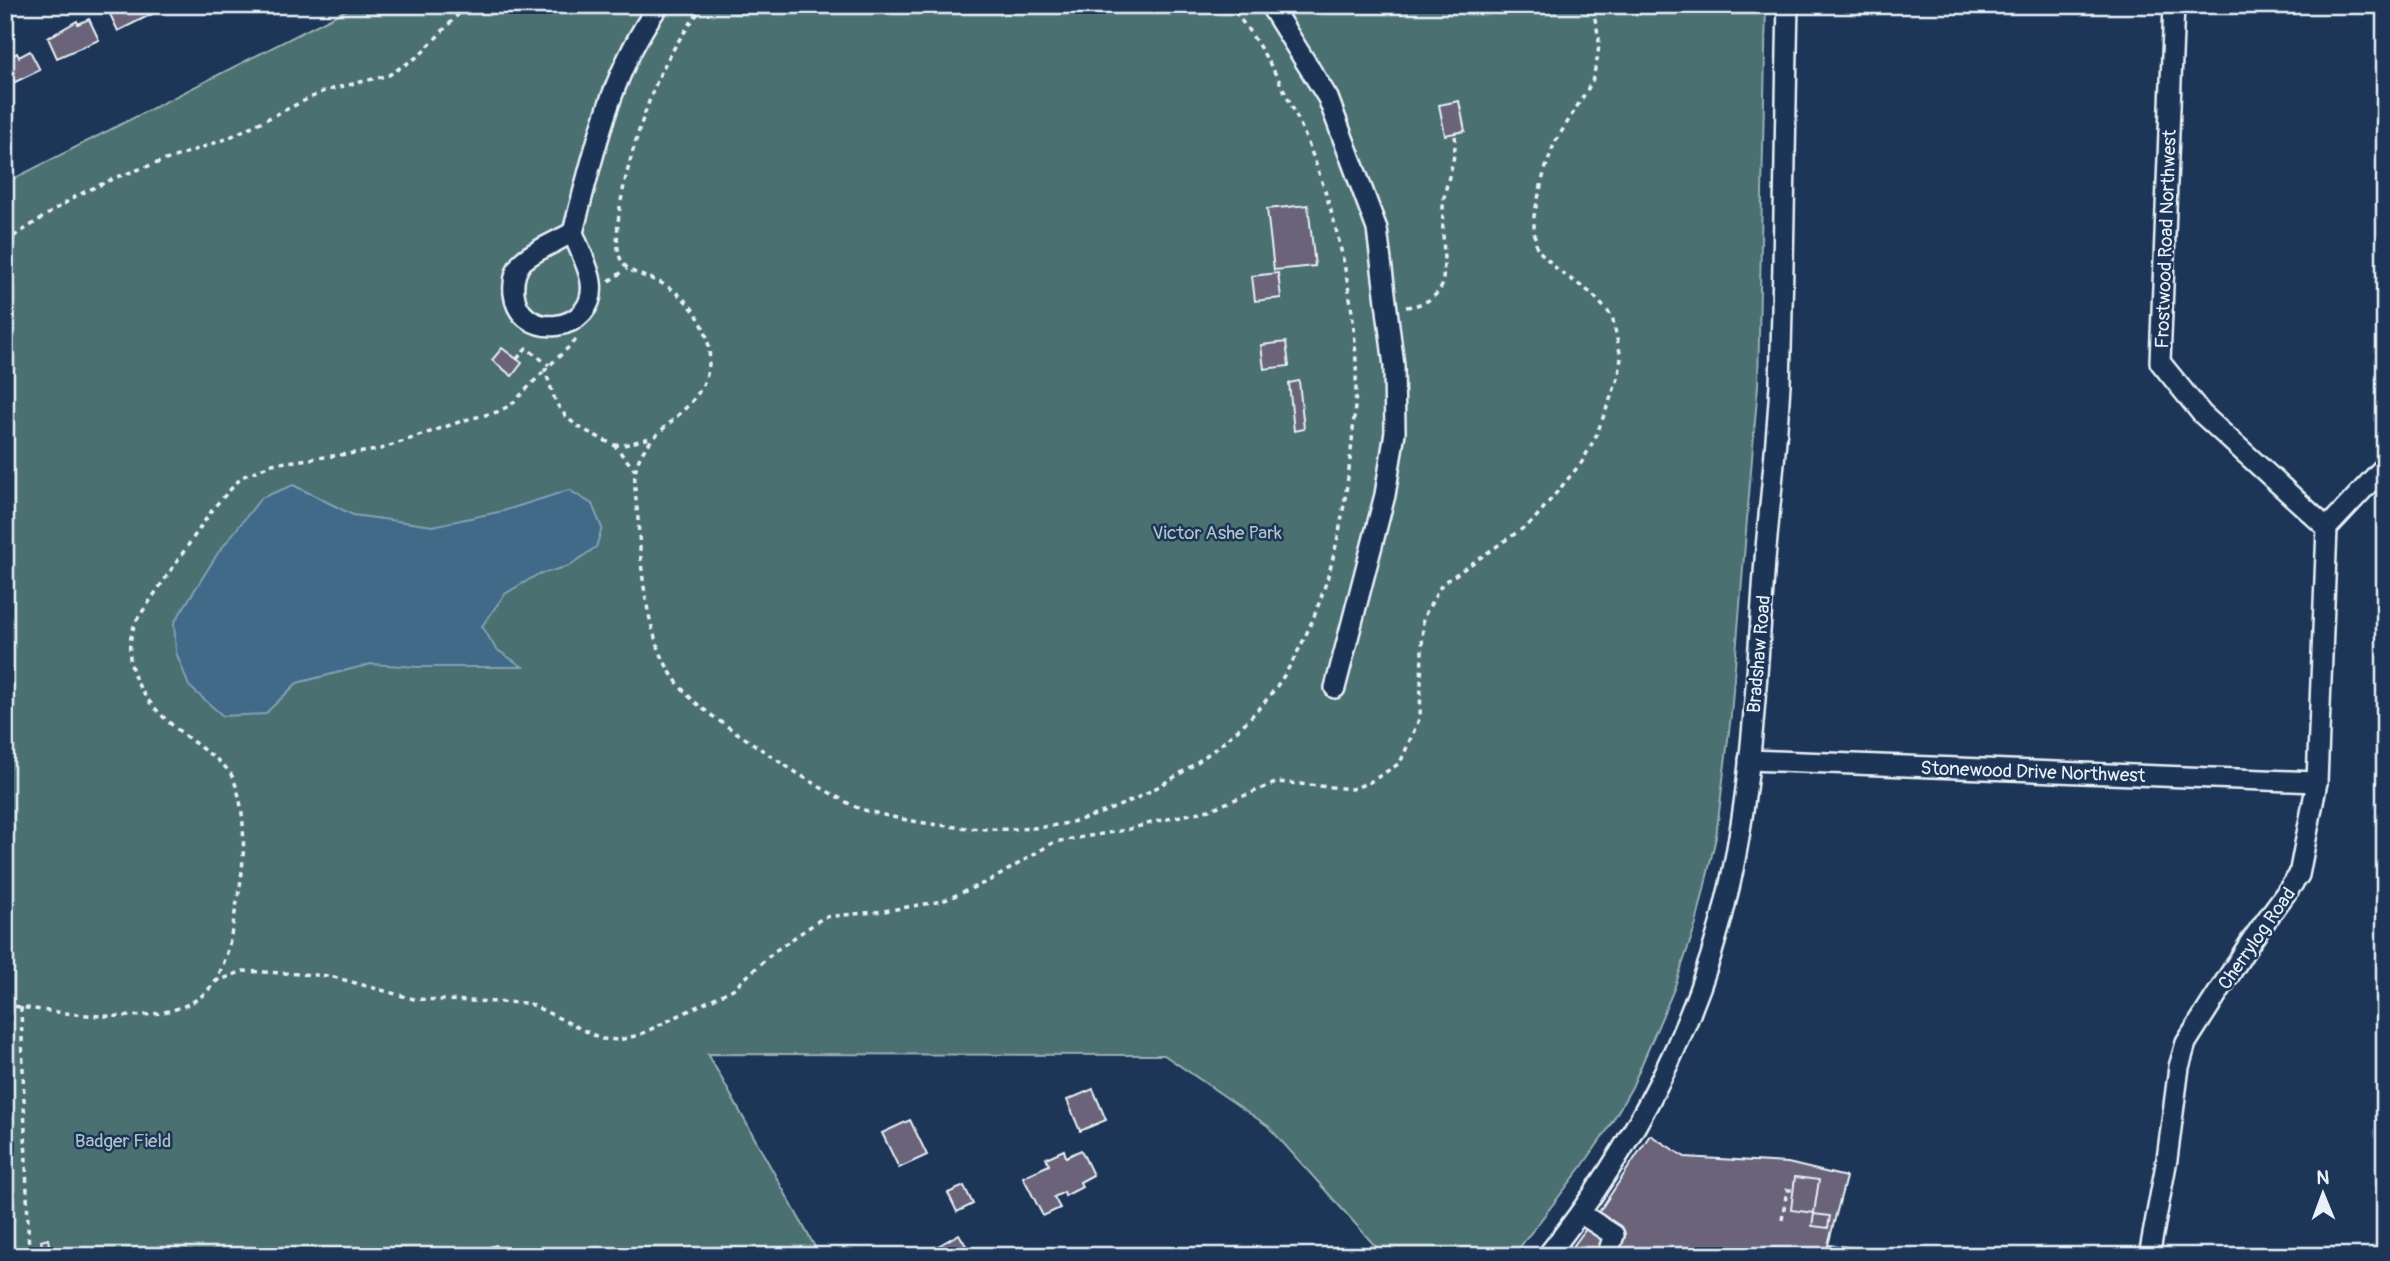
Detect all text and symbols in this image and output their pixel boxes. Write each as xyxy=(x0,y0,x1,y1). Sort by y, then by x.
street label: Frostwood Road Northwest xyxy=(2150,129,2182,349)
park label: Victor Ashe Park xyxy=(1152,521,1282,545)
street label: Bradshaw Road xyxy=(1742,594,1776,714)
street label: Stonewood Drive Northwest xyxy=(1920,756,2146,788)
street label: Cherrylog Road xyxy=(2213,883,2301,994)
park label: Badger Field xyxy=(75,1129,171,1153)
north arrow xyxy=(2288,1160,2358,1230)
text: N xyxy=(2316,1166,2329,1190)

